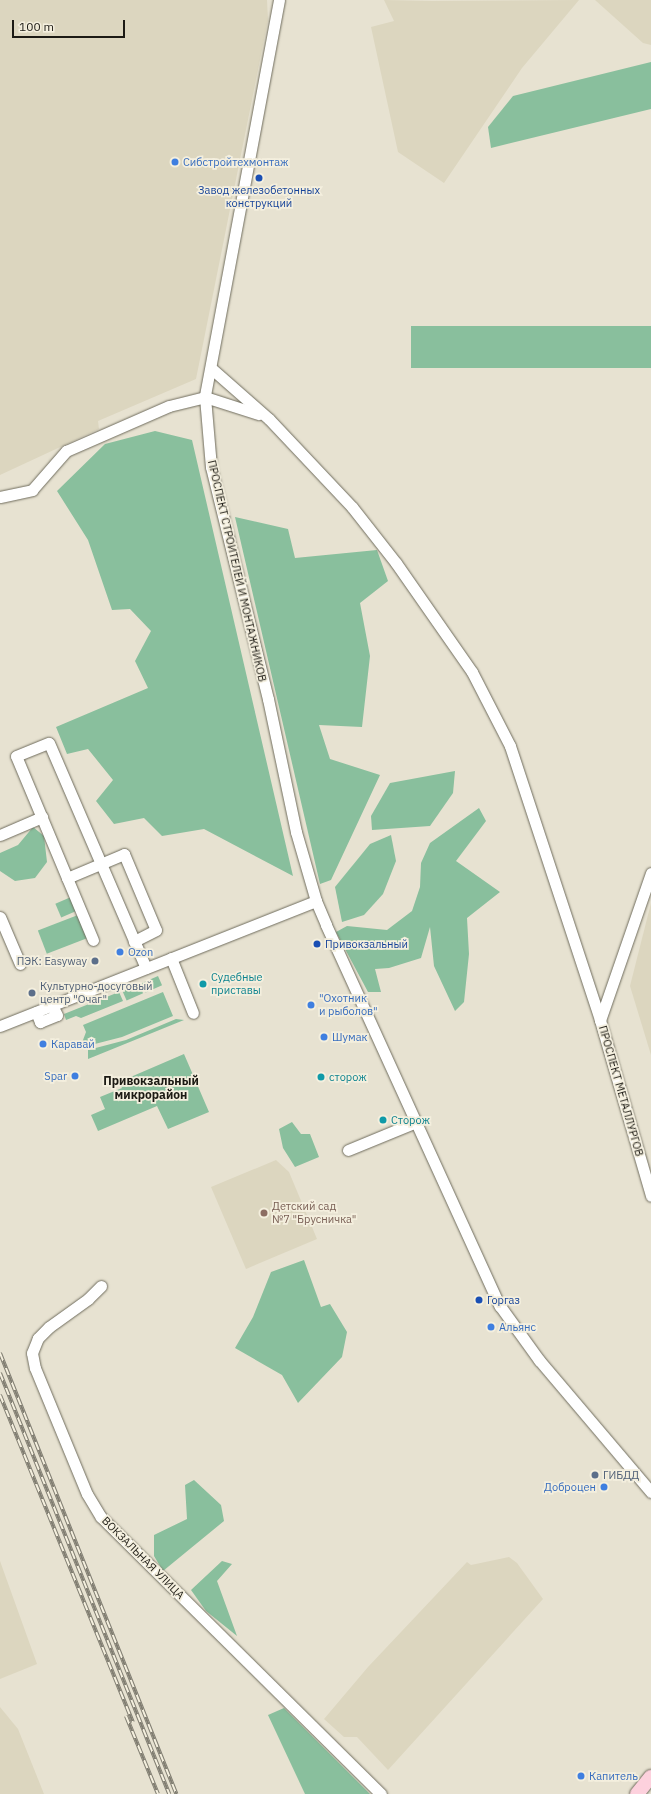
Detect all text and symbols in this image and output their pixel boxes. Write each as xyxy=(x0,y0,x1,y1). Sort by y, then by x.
scale bar xyxy=(14,12,127,38)
text: 100 m xyxy=(19,19,54,34)
place label: Сибстройтехмонтаж xyxy=(183,155,288,169)
marker: Сибстройтехмонтаж xyxy=(170,157,180,167)
marker: Завод железобетонных конструкций xyxy=(254,173,264,183)
place label: Завод железобетонных конструкций xyxy=(198,184,320,210)
street label: ПРОСПЕКТ СТРОИТЕЛЕЙ И МОНТАЖНИКОВ xyxy=(205,459,269,683)
place label: Привокзальный xyxy=(325,937,408,951)
marker: Привокзальный xyxy=(312,939,322,949)
place label: Ozon xyxy=(128,945,153,959)
marker: Ozon xyxy=(115,947,125,957)
place label: ПЭК: Easyway xyxy=(17,954,87,968)
marker: ПЭК: Easyway xyxy=(90,956,100,966)
place label: Судебные приставы xyxy=(211,971,262,997)
marker: Судебные приставы xyxy=(198,979,208,989)
place label: Культурно-досуговый центр "Очаг" xyxy=(40,980,153,1006)
marker: Культурно-досуговый центр "Очаг" xyxy=(27,988,37,998)
place label: "Охотник и рыболов" xyxy=(319,992,378,1018)
marker: "Охотник и рыболов" xyxy=(306,1000,316,1010)
street label: ПРОСПЕКТ МЕТАЛЛУРГОВ xyxy=(596,1024,646,1158)
place label: Шумак xyxy=(332,1030,368,1044)
marker: Шумак xyxy=(319,1032,329,1042)
place label: Каравай xyxy=(51,1037,95,1051)
marker: Каравай xyxy=(38,1039,48,1049)
place label: Spar xyxy=(44,1069,67,1083)
place label: сторож xyxy=(329,1070,367,1084)
marker: Spar xyxy=(70,1071,80,1081)
marker: сторож xyxy=(316,1072,326,1082)
district label: Привокзальный микрорайон xyxy=(103,1074,199,1102)
place label: Сторож xyxy=(391,1113,430,1127)
marker: Сторож xyxy=(378,1115,388,1125)
place label: Детский сад №7 "Брусничка" xyxy=(272,1200,356,1226)
marker: Детский сад №7 "Брусничка" xyxy=(259,1208,269,1218)
place label: Горгаз xyxy=(487,1293,520,1307)
marker: Горгаз xyxy=(474,1295,484,1305)
place label: Альянс xyxy=(499,1320,536,1334)
marker: Альянс xyxy=(486,1322,496,1332)
place label: ГИБДД xyxy=(603,1468,639,1482)
marker: ГИБДД xyxy=(590,1470,600,1480)
place label: Доброцен xyxy=(544,1480,596,1494)
marker: Доброцен xyxy=(599,1482,609,1492)
street label: ВОКЗАЛЬНАЯ УЛИЦА xyxy=(99,1514,187,1602)
place label: Капитель xyxy=(589,1769,638,1783)
marker: Капитель xyxy=(576,1771,586,1781)

